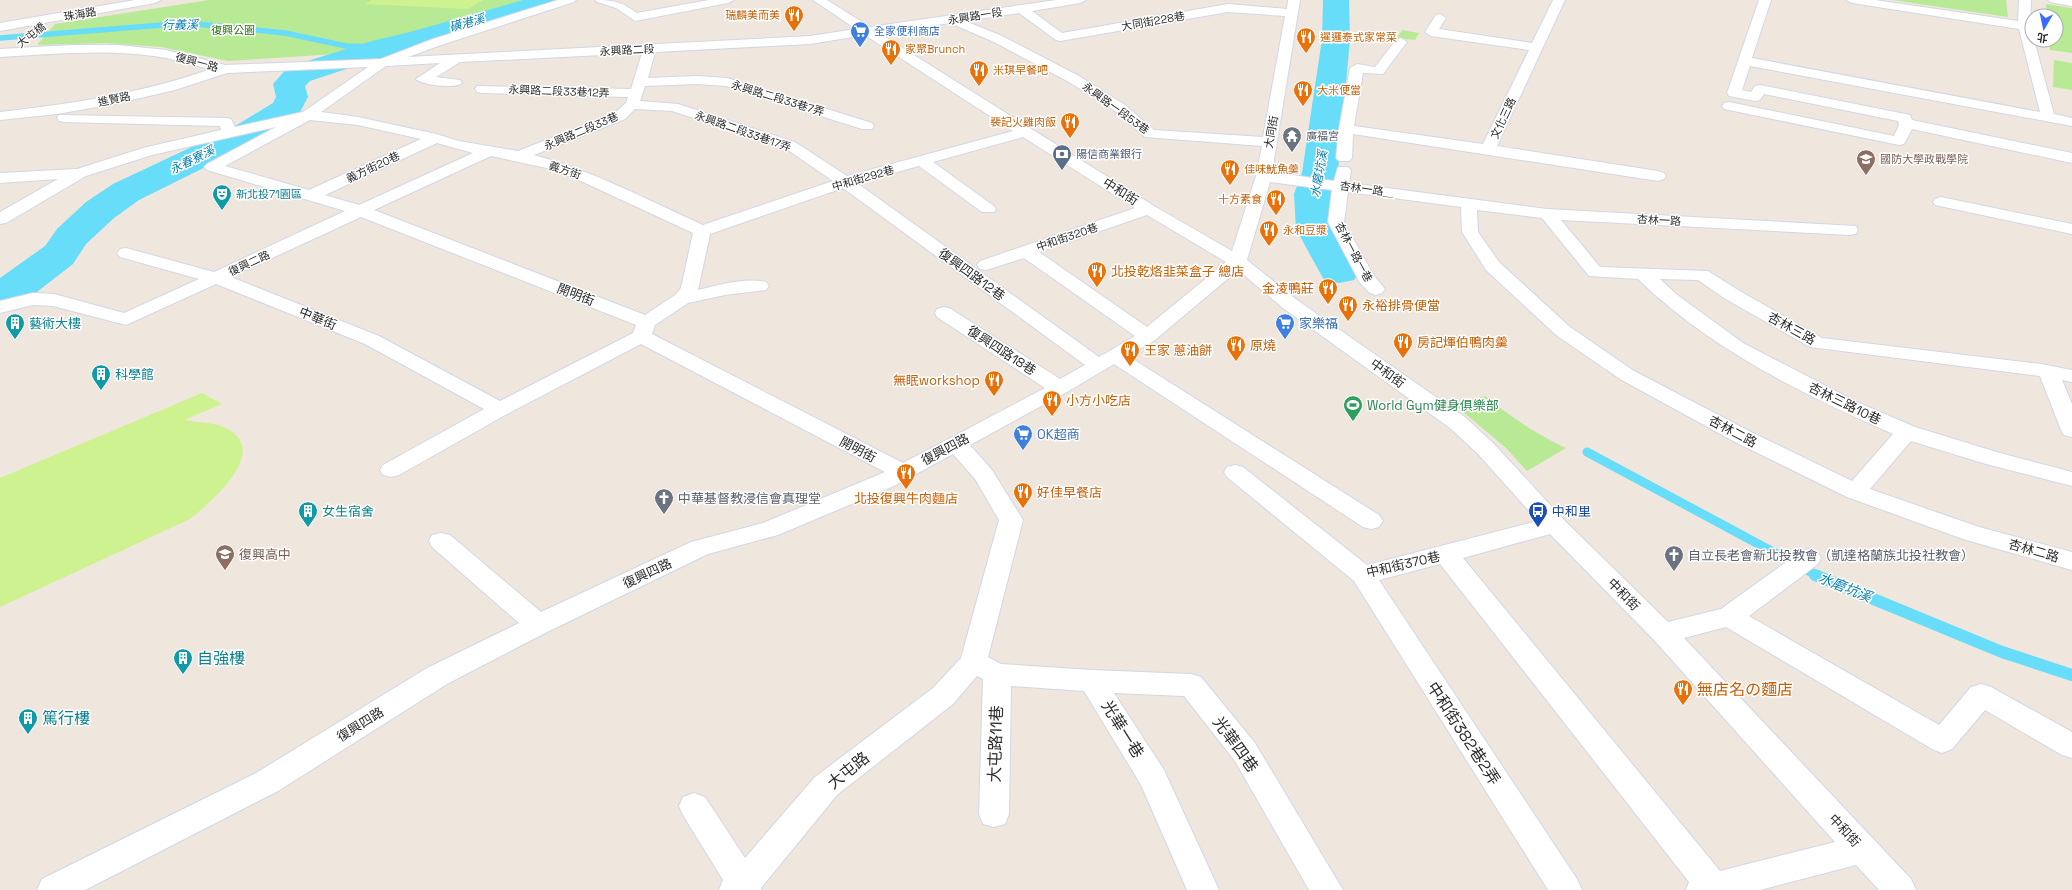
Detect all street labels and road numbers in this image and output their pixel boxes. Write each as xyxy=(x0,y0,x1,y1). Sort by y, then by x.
street label: 珠海路 xyxy=(63,4,97,24)
street label: 永興路一段 xyxy=(947,5,1003,27)
street label: 大同街228巷 xyxy=(1120,9,1186,33)
street label: 大屯橋 xyxy=(14,19,48,51)
street label: 永興路二段 xyxy=(599,42,655,58)
street label: 復興一路 xyxy=(174,50,220,74)
street label: 永興路二段33巷7弄 xyxy=(730,77,826,119)
street label: 永興路一段53巷 xyxy=(1080,79,1152,137)
street label: 永興路二段33巷12弄 xyxy=(508,82,610,100)
street label: 進賢路 xyxy=(96,89,132,109)
street label: 文化三路 xyxy=(1487,95,1519,141)
street label: 永興路二段33巷17弄 xyxy=(693,108,793,154)
street label: 永興路二段33巷 xyxy=(542,109,620,153)
street label: 大同街 xyxy=(1261,115,1281,149)
street label: 義方街20巷 xyxy=(344,148,402,186)
street label: 義方街 xyxy=(547,158,583,182)
street label: 中和街292巷 xyxy=(830,162,896,194)
street label: 中和街 xyxy=(1100,174,1142,209)
street label: 杏林一路＿ xyxy=(1339,178,1395,200)
street label: 杏林一路 xyxy=(1637,212,1681,228)
street label: 中和街320巷 xyxy=(1034,220,1100,254)
street label: 杏林一路一巷 xyxy=(1332,220,1376,284)
street label: 復興四路12巷 xyxy=(935,245,1008,304)
street label: 復興二路 xyxy=(226,247,272,279)
street label: 開明街 xyxy=(555,280,597,309)
street label: 中華街 xyxy=(297,303,339,334)
street label: 杏林三路 xyxy=(1765,308,1819,348)
street label: 復興四路18巷 xyxy=(964,322,1039,379)
street label: 中和街 xyxy=(1367,355,1408,392)
street label: 杏林三路10巷 xyxy=(1806,379,1884,428)
street label: 杏林二路 xyxy=(1706,412,1760,451)
street label: 復興四路 xyxy=(918,430,972,469)
street label: 開明街 xyxy=(837,433,879,466)
street label: 杏林二路 xyxy=(2007,535,2061,566)
street label: 中和街370巷 xyxy=(1364,548,1442,581)
street label: 復興四路 xyxy=(620,555,674,592)
street label: 中和街 xyxy=(1604,575,1643,614)
street label: 中和街382巷2弄 xyxy=(1422,678,1505,789)
street label: 光華一巷 xyxy=(1097,697,1148,762)
street label: 復興四路 xyxy=(334,703,387,745)
street label: 大屯路11巷 xyxy=(984,705,1007,783)
street label: 光華四巷 xyxy=(1208,712,1263,776)
street label: 大屯路 xyxy=(823,747,874,794)
street label: 中和街 xyxy=(1825,810,1864,850)

